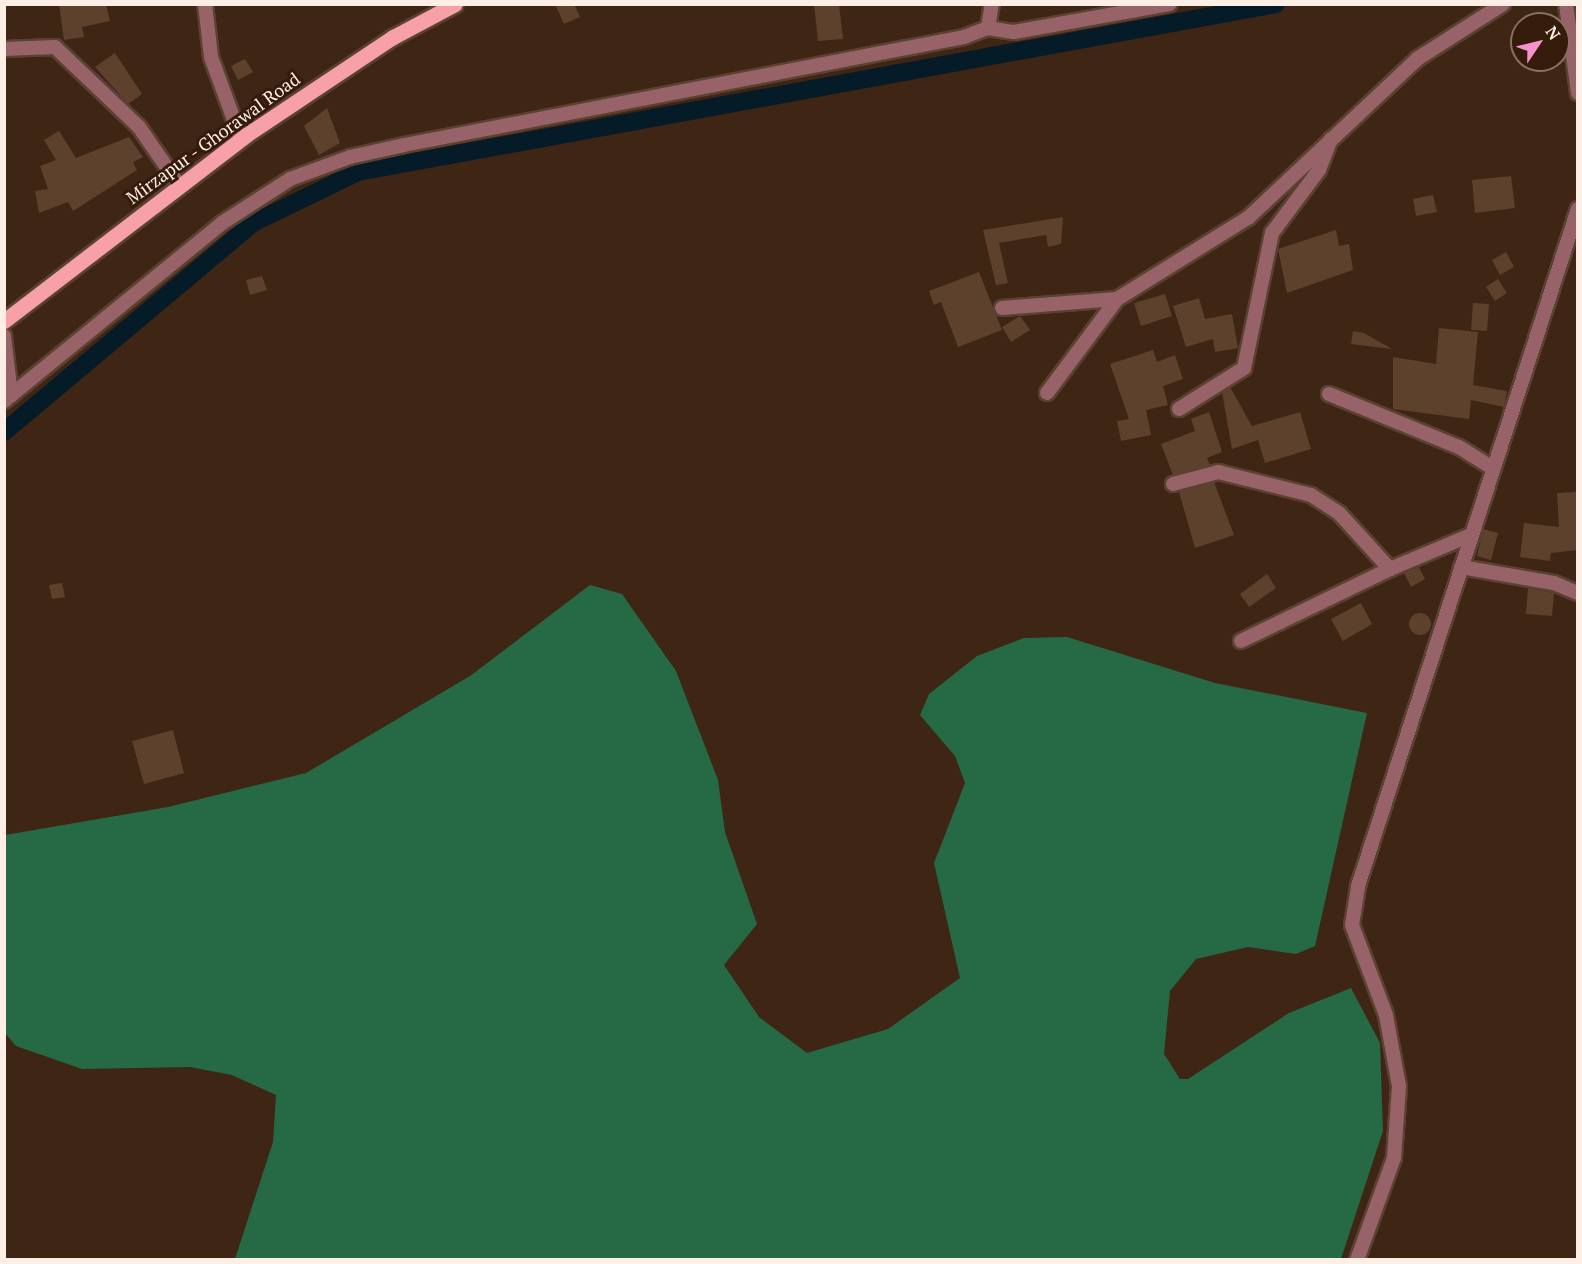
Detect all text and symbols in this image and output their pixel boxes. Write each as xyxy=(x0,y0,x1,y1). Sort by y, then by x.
north arrow xyxy=(1510,12,1570,72)
text: N xyxy=(1541,22,1566,44)
street label: Mirzapur - Ghorawal Road xyxy=(121,67,305,209)

